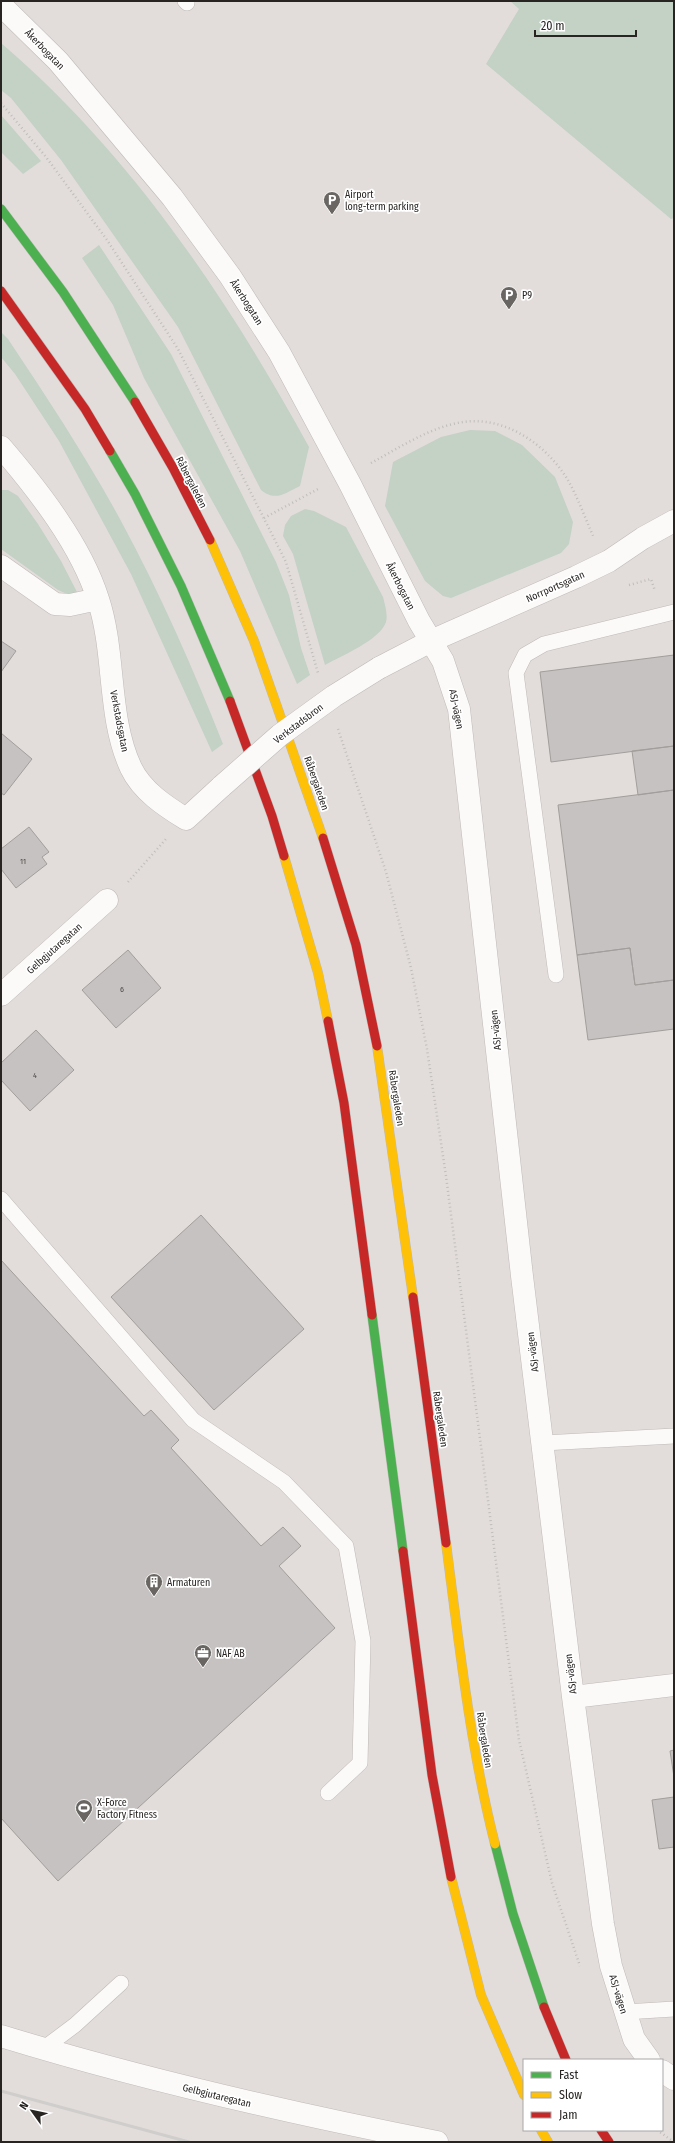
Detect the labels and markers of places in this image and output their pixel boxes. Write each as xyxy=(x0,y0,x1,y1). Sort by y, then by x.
place label: Airport long-term parking xyxy=(345,189,419,213)
parking icon: Airport long-term parking xyxy=(322,190,342,215)
parking icon: P9 xyxy=(499,285,519,310)
place label: P9 xyxy=(522,290,532,302)
building icon: Armaturen xyxy=(144,1572,164,1597)
place label: Armaturen xyxy=(167,1577,210,1589)
office icon: NAF AB xyxy=(193,1643,213,1668)
place label: NAF AB xyxy=(216,1648,245,1660)
place label: X-Force Factory Fitness xyxy=(97,1797,157,1821)
sports icon: X-Force Factory Fitness xyxy=(74,1798,94,1823)

